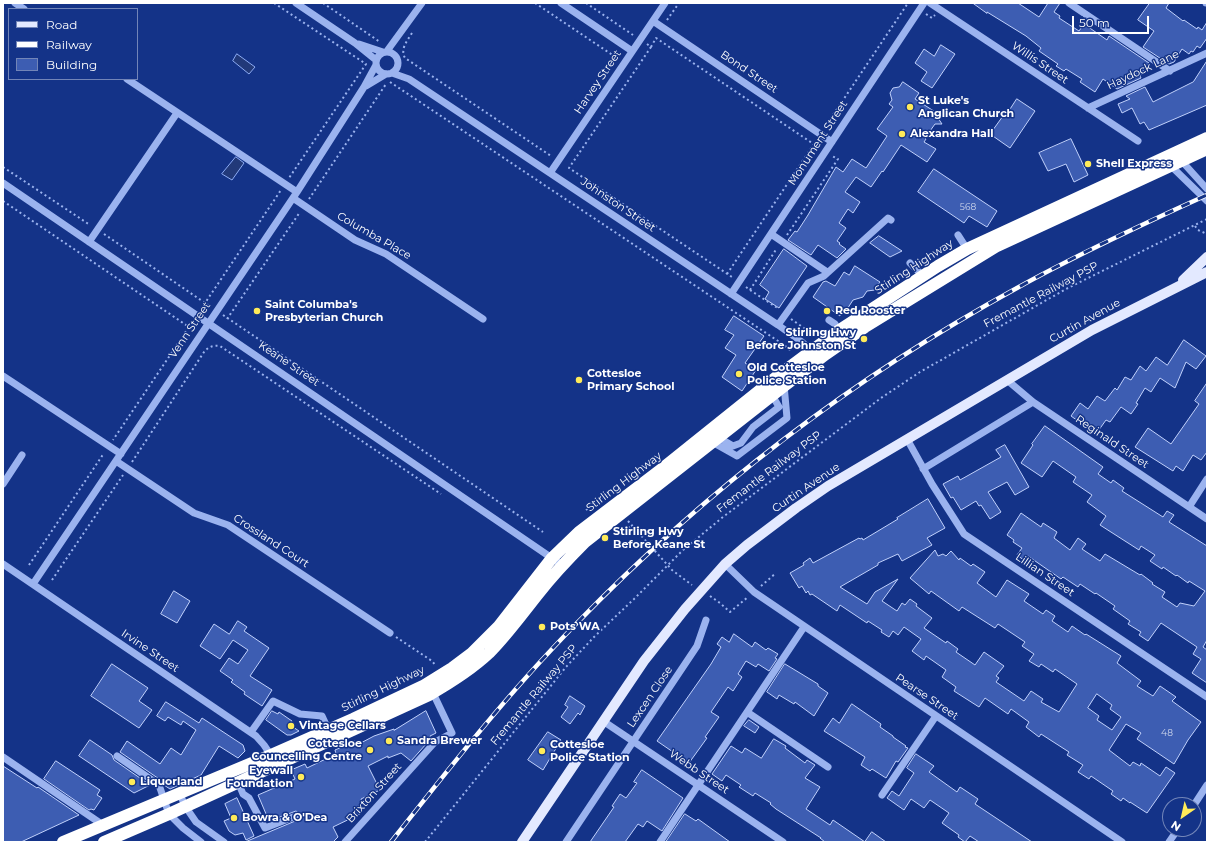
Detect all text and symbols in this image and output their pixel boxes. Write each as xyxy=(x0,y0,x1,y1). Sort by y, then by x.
legend xyxy=(8,8,138,80)
scale bar xyxy=(1074,8,1151,34)
text: 50 m xyxy=(1079,15,1110,30)
text: Road xyxy=(46,17,77,32)
text: Railway xyxy=(46,37,92,52)
street label: Willis Street xyxy=(1009,39,1071,87)
street label: Harvey Street xyxy=(572,47,624,117)
street label: Bond Street xyxy=(718,48,780,96)
street label: Haydock Lane xyxy=(1105,48,1181,92)
text: Building xyxy=(46,57,97,72)
place label: St Luke's Anglican Church xyxy=(918,94,1014,120)
street label: Monument Street xyxy=(786,98,850,188)
marker: St Luke's Anglican Church xyxy=(905,102,915,112)
place label: Alexandra Hall xyxy=(910,127,994,141)
marker: Alexandra Hall xyxy=(897,129,907,139)
place label: Shell Express xyxy=(1096,157,1172,171)
marker: Shell Express xyxy=(1083,159,1093,169)
street label: Johnston Street xyxy=(578,175,658,235)
house number: 568 xyxy=(960,202,976,212)
street label: Columba Place xyxy=(335,209,413,263)
street label: Stirling Highway xyxy=(872,237,956,297)
street label: Fremantle Railway PSP xyxy=(981,259,1101,331)
street label: Curtin Avenue xyxy=(1047,296,1123,346)
place label: Saint Columba's Presbyterian Church xyxy=(265,298,383,324)
street label: Venn Street xyxy=(166,299,214,361)
place label: Red Rooster xyxy=(835,304,905,318)
marker: Saint Columba's Presbyterian Church xyxy=(252,306,262,316)
marker: Red Rooster xyxy=(822,306,832,316)
place label: Stirling Hwy Before Johnston St xyxy=(746,326,856,352)
marker: Stirling Hwy Before Johnston St xyxy=(859,334,869,344)
street label: Keane Street xyxy=(256,339,322,389)
place label: Old Cottesloe Police Station xyxy=(747,361,827,387)
place label: Cottesloe Primary School xyxy=(587,367,675,393)
marker: Old Cottesloe Police Station xyxy=(734,369,744,379)
marker: Cottesloe Primary School xyxy=(574,375,584,385)
street label: Reginald Street xyxy=(1073,413,1151,471)
street label: Fremantle Railway PSP xyxy=(714,428,824,516)
street label: Stirling Highway xyxy=(584,449,664,515)
street label: Curtin Avenue xyxy=(770,460,842,516)
street label: Crossland Court xyxy=(231,512,311,570)
place label: Stirling Hwy Before Keane St xyxy=(613,525,705,551)
marker: Stirling Hwy Before Keane St xyxy=(600,533,610,543)
street label: Lillian Street xyxy=(1013,550,1077,600)
place label: Pots WA xyxy=(550,620,600,634)
marker: Pots WA xyxy=(537,622,547,632)
street label: Irvine Street xyxy=(119,627,181,675)
street label: Fremantle Railway PSP xyxy=(488,642,580,748)
street label: Stirling Highway xyxy=(339,663,427,715)
street label: Lexcen Close xyxy=(625,664,675,730)
street label: Pearse Street xyxy=(893,671,961,723)
place label: Vintage Cellars xyxy=(299,719,386,733)
marker: Vintage Cellars xyxy=(286,721,296,731)
house number: 48 xyxy=(1161,728,1173,738)
place label: Sandra Brewer xyxy=(397,734,482,748)
marker: Sandra Brewer xyxy=(384,736,394,746)
place label: Cottesloe Councelling Centre xyxy=(251,737,362,763)
place label: Cottesloe Police Station xyxy=(550,738,630,764)
marker: Cottesloe Councelling Centre xyxy=(365,745,375,755)
marker: Cottesloe Police Station xyxy=(537,746,547,756)
street label: Webb Street xyxy=(667,747,731,797)
street label: Brixton Street xyxy=(344,760,404,826)
place label: Eyewall Foundation xyxy=(226,764,293,790)
marker: Eyewall Foundation xyxy=(296,772,306,782)
place label: Liquorland xyxy=(140,775,202,789)
marker: Liquorland xyxy=(127,777,137,787)
north arrow xyxy=(1162,797,1202,837)
place label: Bowra & O'Dea xyxy=(242,811,327,825)
marker: Bowra & O'Dea xyxy=(229,813,239,823)
text: N xyxy=(1168,818,1183,834)

